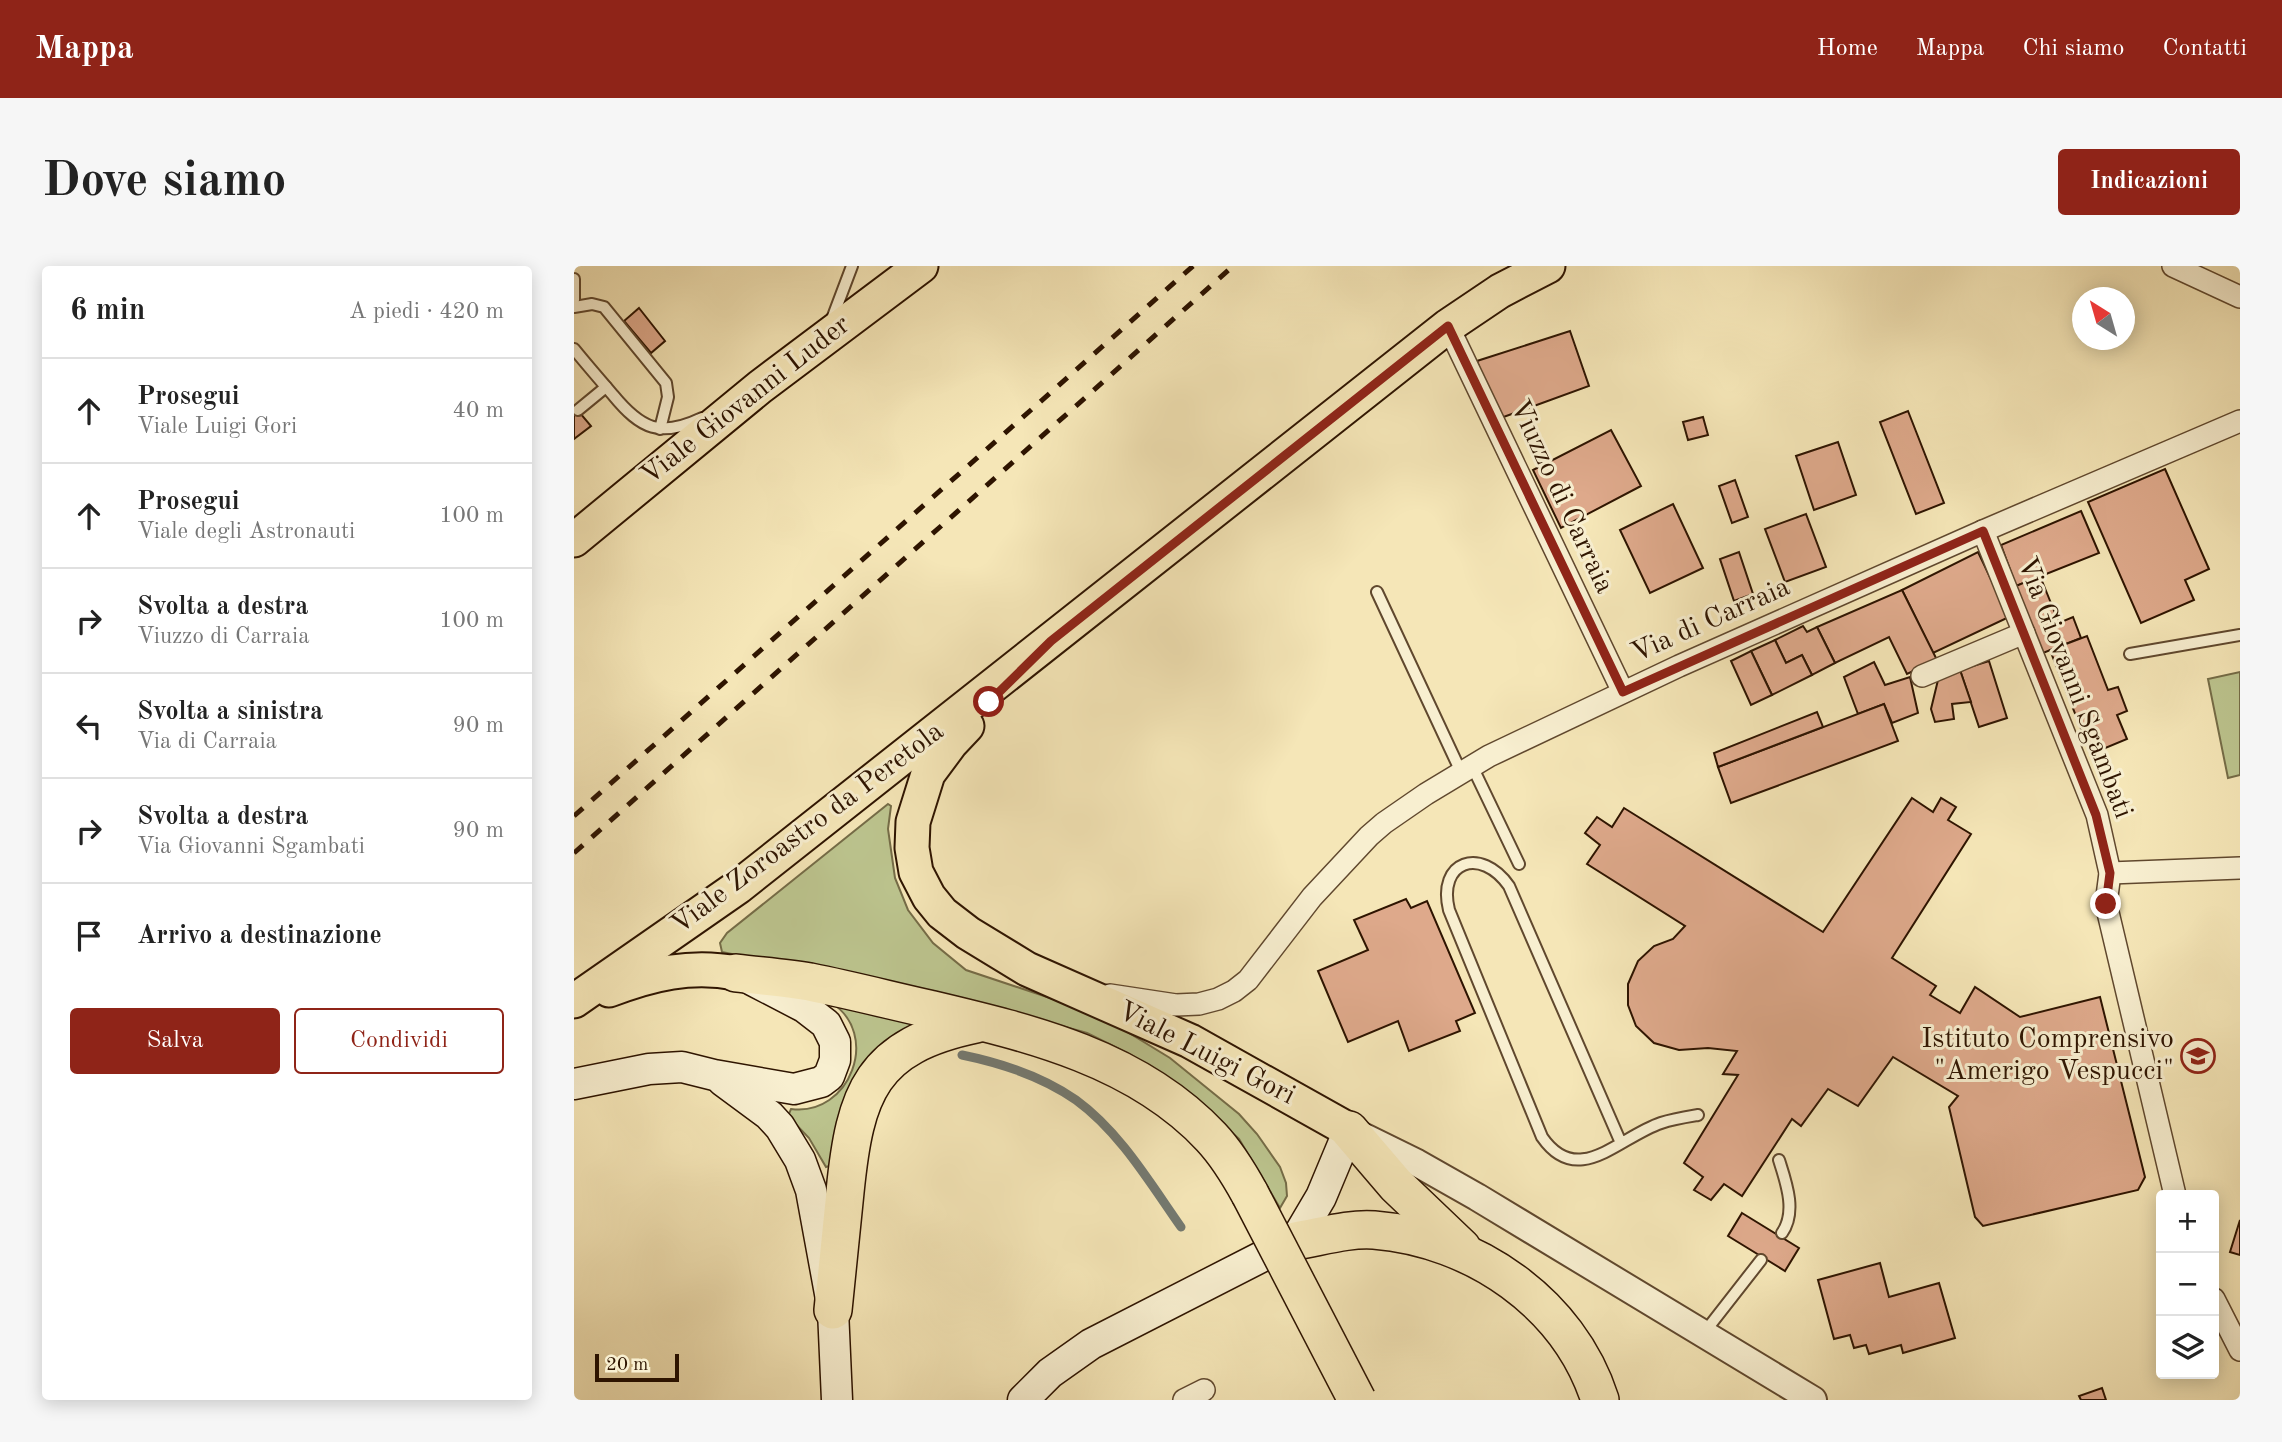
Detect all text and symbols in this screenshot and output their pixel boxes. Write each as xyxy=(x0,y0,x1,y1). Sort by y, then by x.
text: Mappa xyxy=(35,33,134,66)
text: Home xyxy=(1817,37,1878,61)
text: Mappa xyxy=(1916,37,1984,61)
text: Chi siamo xyxy=(2022,37,2125,61)
text: Contatti xyxy=(2163,37,2247,61)
button: Indicazioni xyxy=(2058,149,2240,215)
text: Dove siamo xyxy=(42,158,287,207)
north arrow xyxy=(2072,287,2135,350)
text: 6 min xyxy=(70,296,145,326)
text: A piedi · 420 m xyxy=(349,300,504,323)
street label: Viale Giovanni Luder xyxy=(636,311,856,491)
text: Prosegui xyxy=(137,384,240,410)
icon: ahead xyxy=(70,392,108,430)
street label: Viuzzo di Carraia xyxy=(1504,396,1618,598)
text: 40 m xyxy=(453,399,504,422)
text: Viale Luigi Gori xyxy=(137,415,297,438)
text: Prosegui xyxy=(137,489,240,515)
icon: ahead xyxy=(70,497,108,535)
text: 100 m xyxy=(439,504,504,527)
text: Viale degli Astronauti xyxy=(137,520,355,543)
street label: Via Giovanni Sgambati xyxy=(2011,553,2137,823)
street label: Via di Carraia xyxy=(1627,573,1795,668)
text: Svolta a destra xyxy=(137,594,308,620)
icon: right xyxy=(70,602,108,640)
text: 100 m xyxy=(439,609,504,632)
text: Viuzzo di Carraia xyxy=(137,625,310,648)
route start xyxy=(973,686,1004,717)
text: Svolta a sinistra xyxy=(137,699,323,725)
icon: left xyxy=(70,707,108,745)
text: 90 m xyxy=(453,714,504,737)
street label: Viale Zoroastro da Peretola xyxy=(667,718,949,940)
text: Via di Carraia xyxy=(137,730,277,753)
text: Svolta a destra xyxy=(137,804,308,830)
icon: right xyxy=(70,812,108,850)
text: 90 m xyxy=(453,819,504,842)
text: Via Giovanni Sgambati xyxy=(137,835,365,858)
route end xyxy=(2090,888,2121,919)
icon: arrive xyxy=(70,917,108,955)
text: Arrivo a destinazione xyxy=(137,923,382,949)
street label: Viale Luigi Gori xyxy=(1113,997,1299,1111)
button: Salva xyxy=(70,1008,280,1074)
button: Condividi xyxy=(294,1008,504,1074)
place label: Istituto Comprensivo "Amerigo Vespucci" xyxy=(1921,1026,2174,1086)
school or university icon: Istituto Comprensivo "Amerigo Vespucci" xyxy=(2179,1037,2217,1075)
map controls xyxy=(2156,1190,2219,1379)
button: + xyxy=(2156,1190,2219,1253)
button: − xyxy=(2156,1253,2219,1316)
button: layers xyxy=(2156,1316,2219,1379)
scale bar xyxy=(595,1351,679,1383)
text: 20 m xyxy=(606,1356,648,1375)

